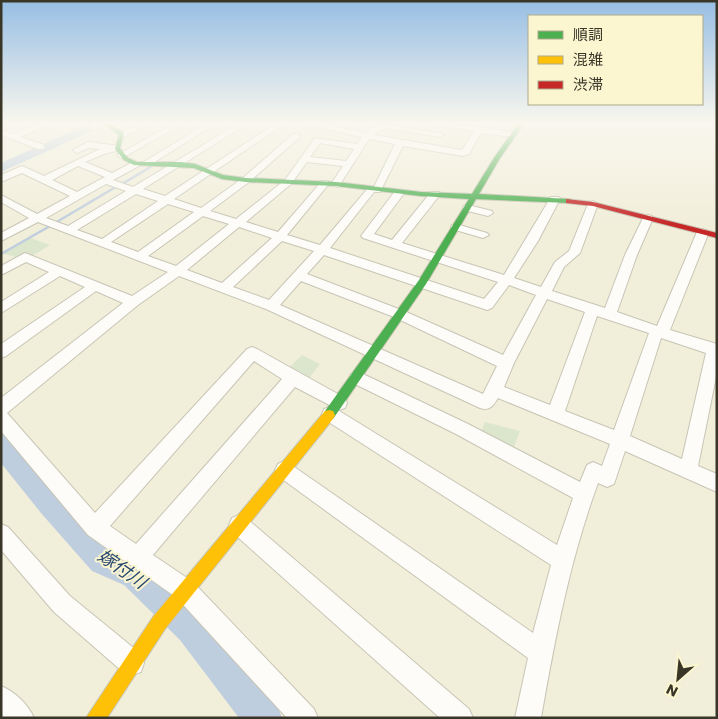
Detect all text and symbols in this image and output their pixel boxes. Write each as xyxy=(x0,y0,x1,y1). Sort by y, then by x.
legend xyxy=(528,15,703,105)
text: 順調 xyxy=(573,24,603,45)
text: 混雑 xyxy=(573,49,603,70)
text: 渋滞 xyxy=(573,74,603,95)
water label: 嫁付川 xyxy=(93,543,153,595)
north arrow xyxy=(653,654,703,704)
text: N xyxy=(663,679,681,702)

